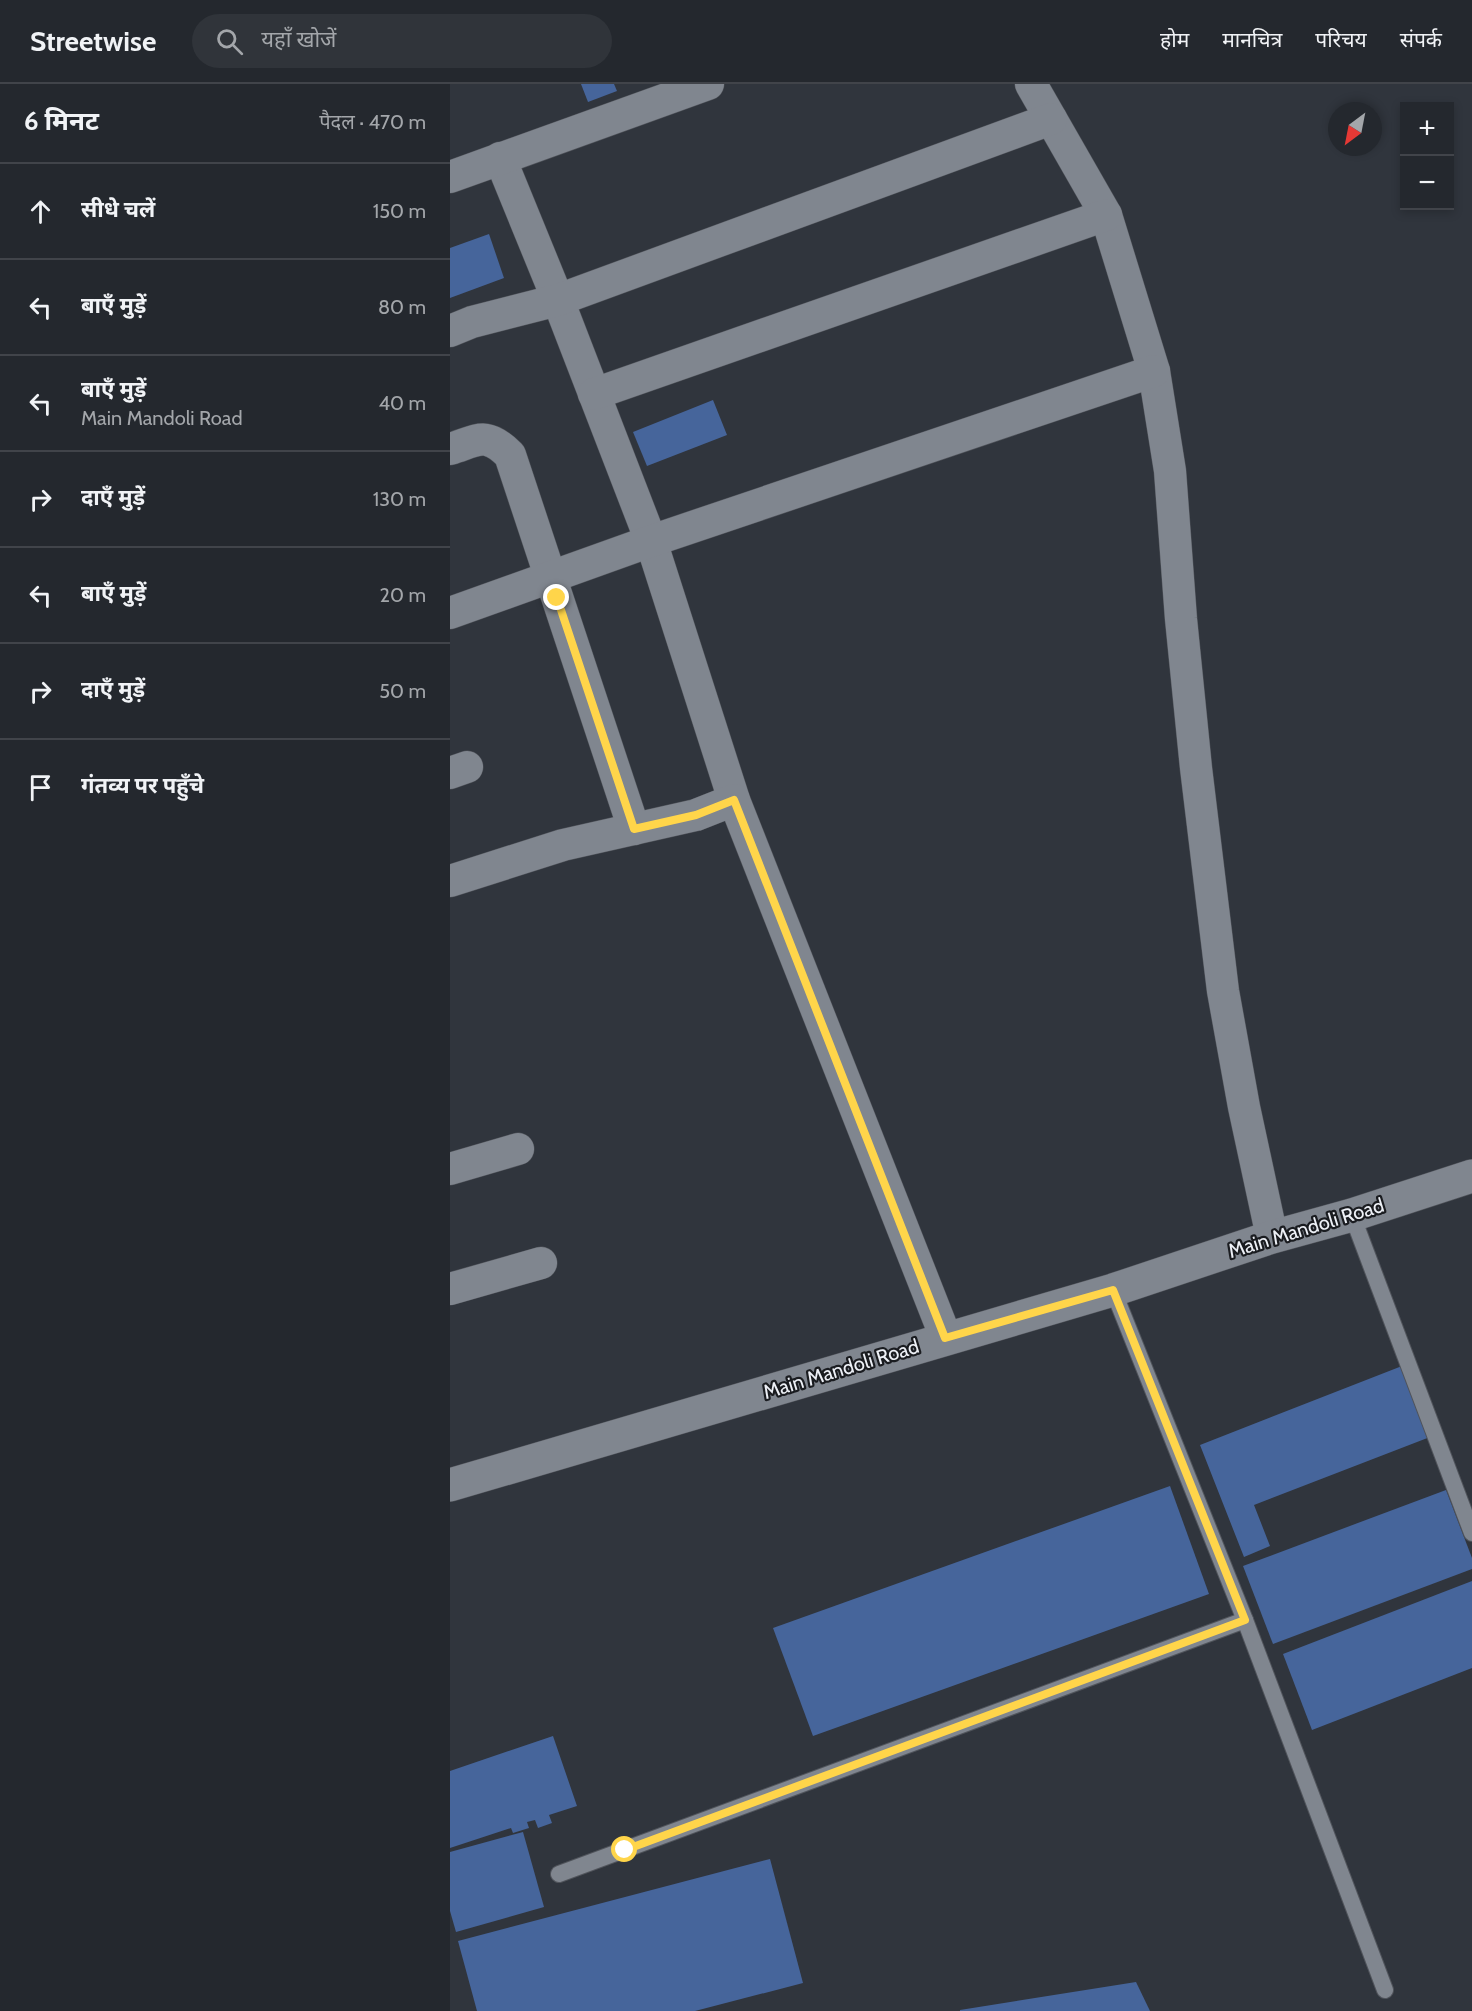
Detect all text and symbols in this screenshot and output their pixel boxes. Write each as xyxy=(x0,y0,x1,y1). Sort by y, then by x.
search box xyxy=(192,14,612,68)
text: Streetwise xyxy=(30,24,156,58)
icon: search xyxy=(213,25,246,58)
text: यहाँ खोजें xyxy=(261,26,336,53)
text: होम xyxy=(1160,27,1189,52)
text: मानचित्र xyxy=(1222,27,1282,52)
text: परिचय xyxy=(1315,27,1367,52)
text: संपर्क xyxy=(1400,27,1442,52)
north arrow xyxy=(1328,102,1382,156)
map controls xyxy=(1400,102,1454,210)
button: + xyxy=(1400,102,1454,156)
text: 6 मिनट xyxy=(24,105,99,137)
text: पैदल · 470 m xyxy=(319,110,426,134)
button: − xyxy=(1400,156,1454,210)
icon: ahead xyxy=(24,195,57,228)
text: सीधे चलें xyxy=(81,196,155,223)
text: 150 m xyxy=(373,199,426,223)
icon: left xyxy=(24,291,57,324)
text: बाएँ मुड़ें xyxy=(81,292,146,319)
text: 80 m xyxy=(378,295,426,319)
text: बाएँ मुड़ें xyxy=(81,376,146,403)
icon: left xyxy=(24,387,57,420)
text: 40 m xyxy=(378,391,426,415)
text: Main Mandoli Road xyxy=(81,406,242,430)
icon: right xyxy=(24,483,57,516)
text: दाएँ मुड़ें xyxy=(81,484,145,511)
text: 130 m xyxy=(373,487,426,511)
icon: left xyxy=(24,579,57,612)
text: बाएँ मुड़ें xyxy=(81,580,146,607)
text: 20 m xyxy=(380,583,426,607)
route end xyxy=(543,584,569,610)
icon: right xyxy=(24,675,57,708)
text: दाएँ मुड़ें xyxy=(81,676,145,703)
text: 50 m xyxy=(379,679,426,703)
icon: arrive xyxy=(24,771,57,804)
text: गंतव्य पर पहुँचे xyxy=(81,772,204,799)
street label: Main Mandoli Road xyxy=(1225,1193,1387,1263)
street label: Main Mandoli Road xyxy=(760,1334,922,1404)
route start xyxy=(611,1836,637,1862)

